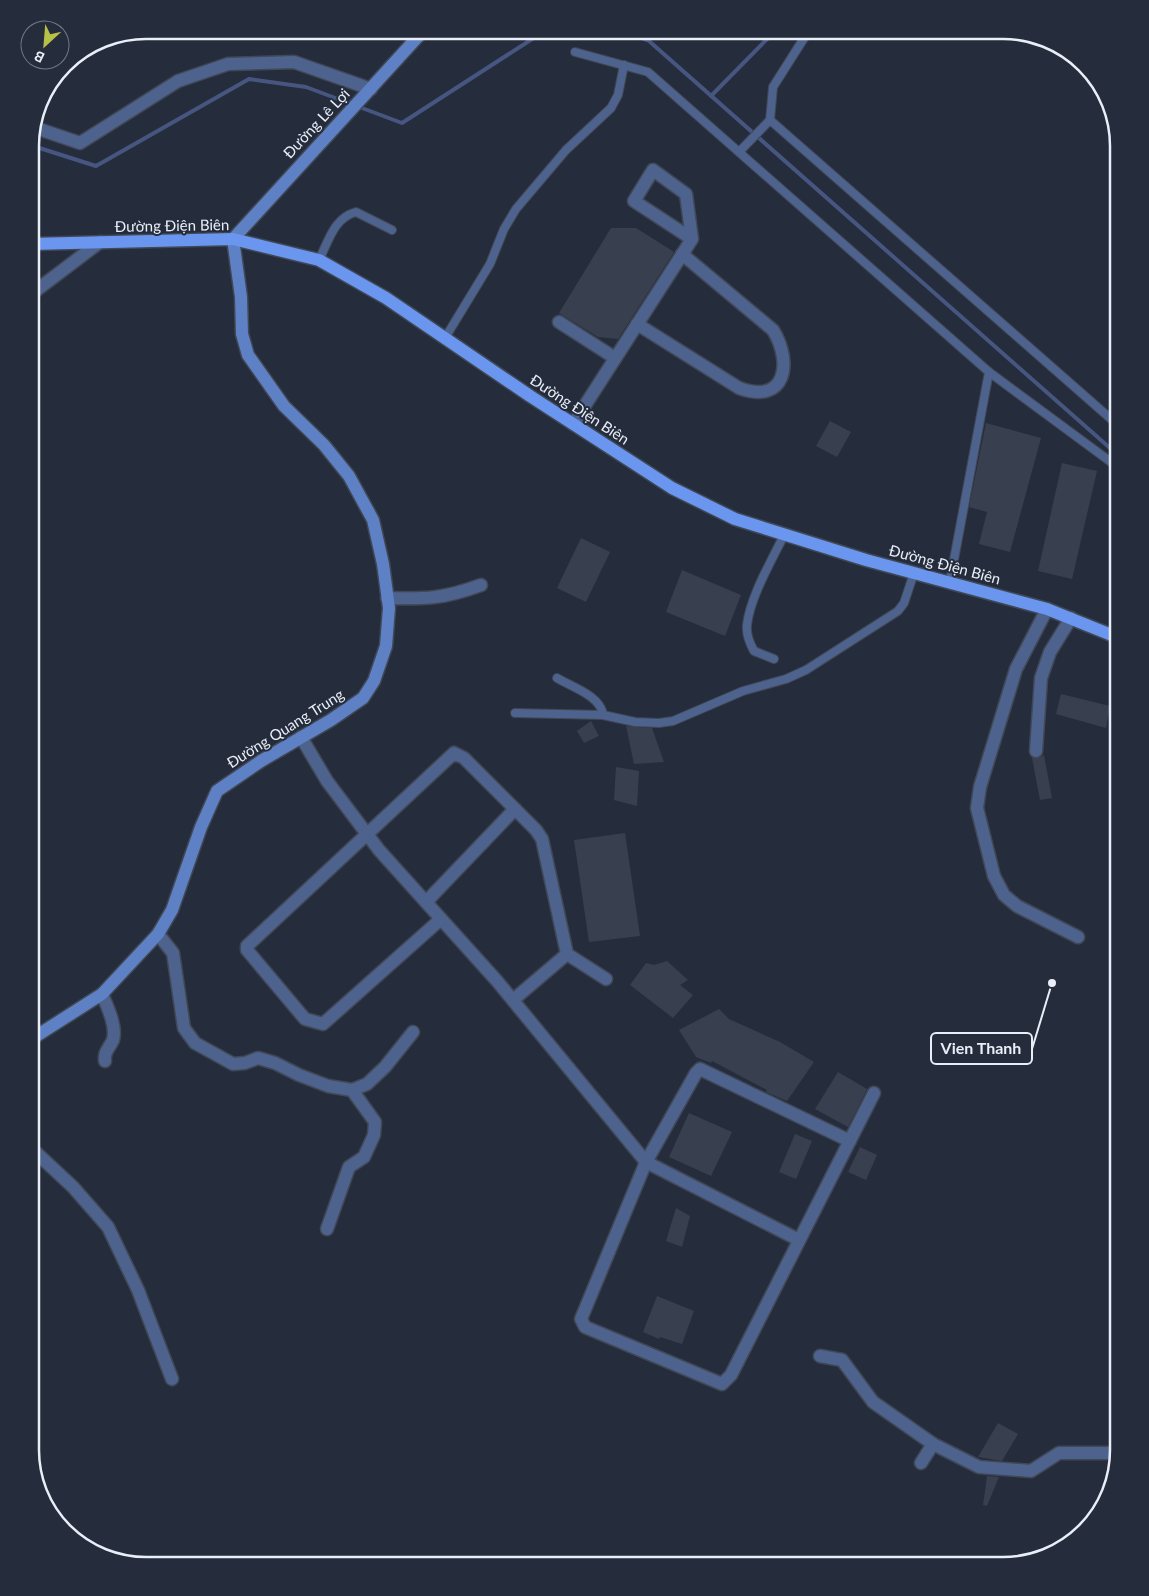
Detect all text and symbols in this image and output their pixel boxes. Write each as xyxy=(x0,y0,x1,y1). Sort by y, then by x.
north arrow xyxy=(20,20,70,70)
text: B xyxy=(31,47,47,67)
street label: Đường Lê Lợi xyxy=(279,84,353,162)
street label: Đường Điện Biên xyxy=(115,215,229,235)
street label: Đường Điện Biên xyxy=(527,370,633,448)
street label: Đường Điện Biên xyxy=(887,540,1003,588)
street label: Đường Quang Trung xyxy=(223,685,347,771)
callout: Vien Thanh xyxy=(931,1033,1032,1064)
text: Vien Thanh xyxy=(940,1038,1021,1057)

